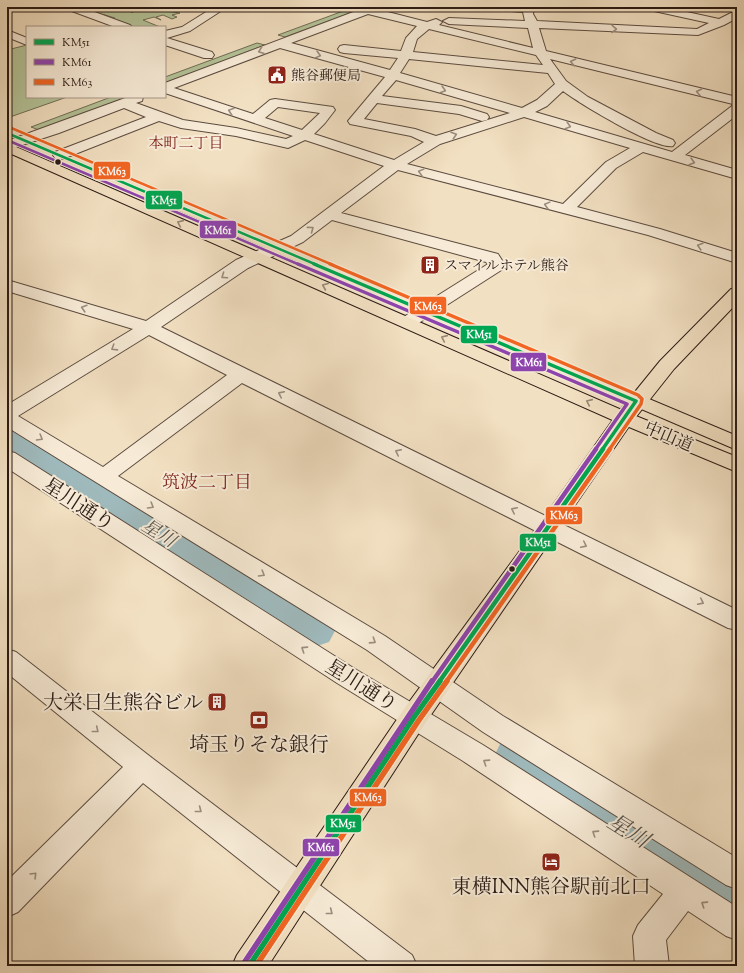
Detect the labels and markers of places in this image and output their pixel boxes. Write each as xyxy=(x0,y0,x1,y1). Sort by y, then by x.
public building icon: 熊谷郵便局 xyxy=(266,64,288,86)
place label: 熊谷郵便局 xyxy=(291,67,361,87)
unlabelled marker xyxy=(53,157,63,167)
building icon: スマイルホテル熊谷 xyxy=(419,254,441,276)
place label: スマイルホテル熊谷 xyxy=(444,257,569,277)
unlabelled marker xyxy=(507,564,517,574)
place label: 大栄日生熊谷ビル xyxy=(43,690,203,719)
building icon: 大栄日生熊谷ビル xyxy=(206,691,228,713)
bank icon: 埼玉りそな銀行 xyxy=(248,709,270,731)
place label: 埼玉りそな銀行 xyxy=(189,732,329,761)
hotel icon: 東横INN熊谷駅前北口 xyxy=(540,851,562,873)
place label: 東横INN熊谷駅前北口 xyxy=(452,874,650,903)

